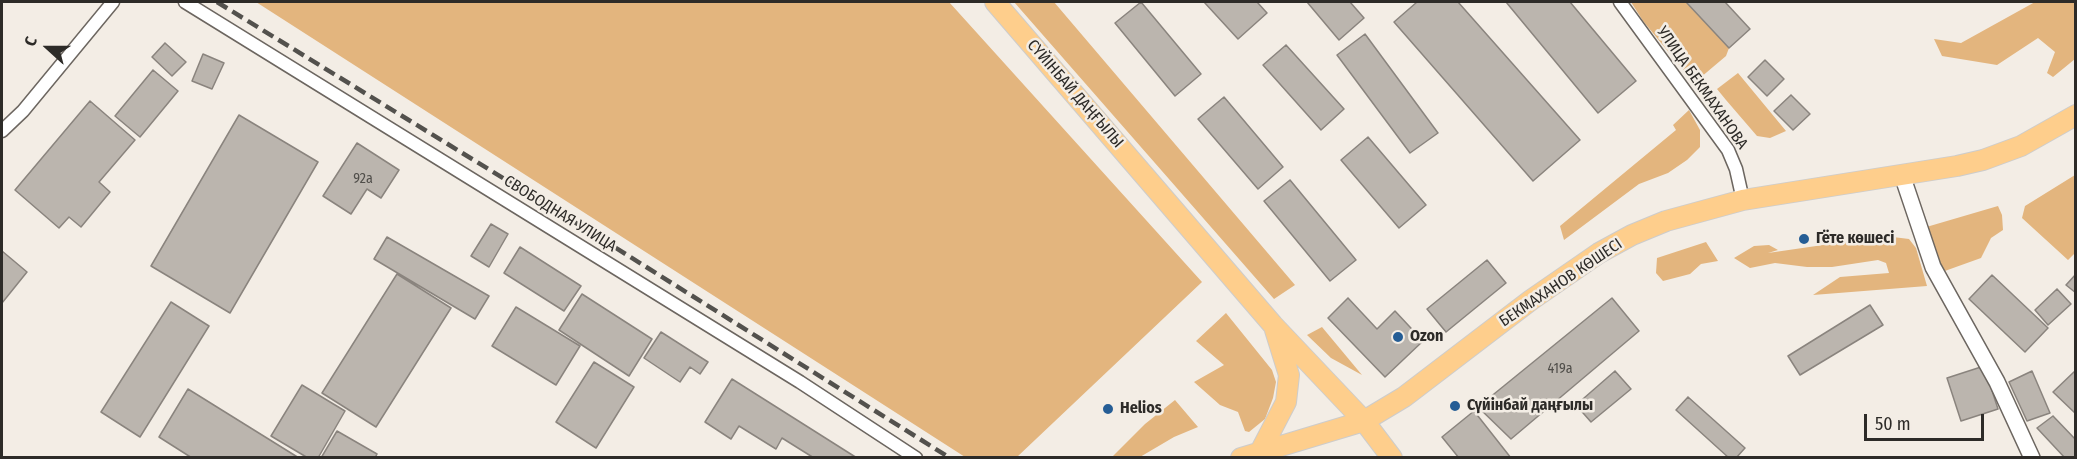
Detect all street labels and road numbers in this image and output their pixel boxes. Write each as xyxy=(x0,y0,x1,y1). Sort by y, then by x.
street label: УЛИЦА БЕКМАХАНОВА xyxy=(1652,23,1752,153)
street label: СҮЙІНБАЙ ДАҢҒЫЛЫ xyxy=(1023,36,1127,152)
street label: СВОБОДНАЯ УЛИЦА xyxy=(500,172,620,256)
street label: БЕКМАХАНОВ КӨШЕСІ xyxy=(1496,235,1626,331)

